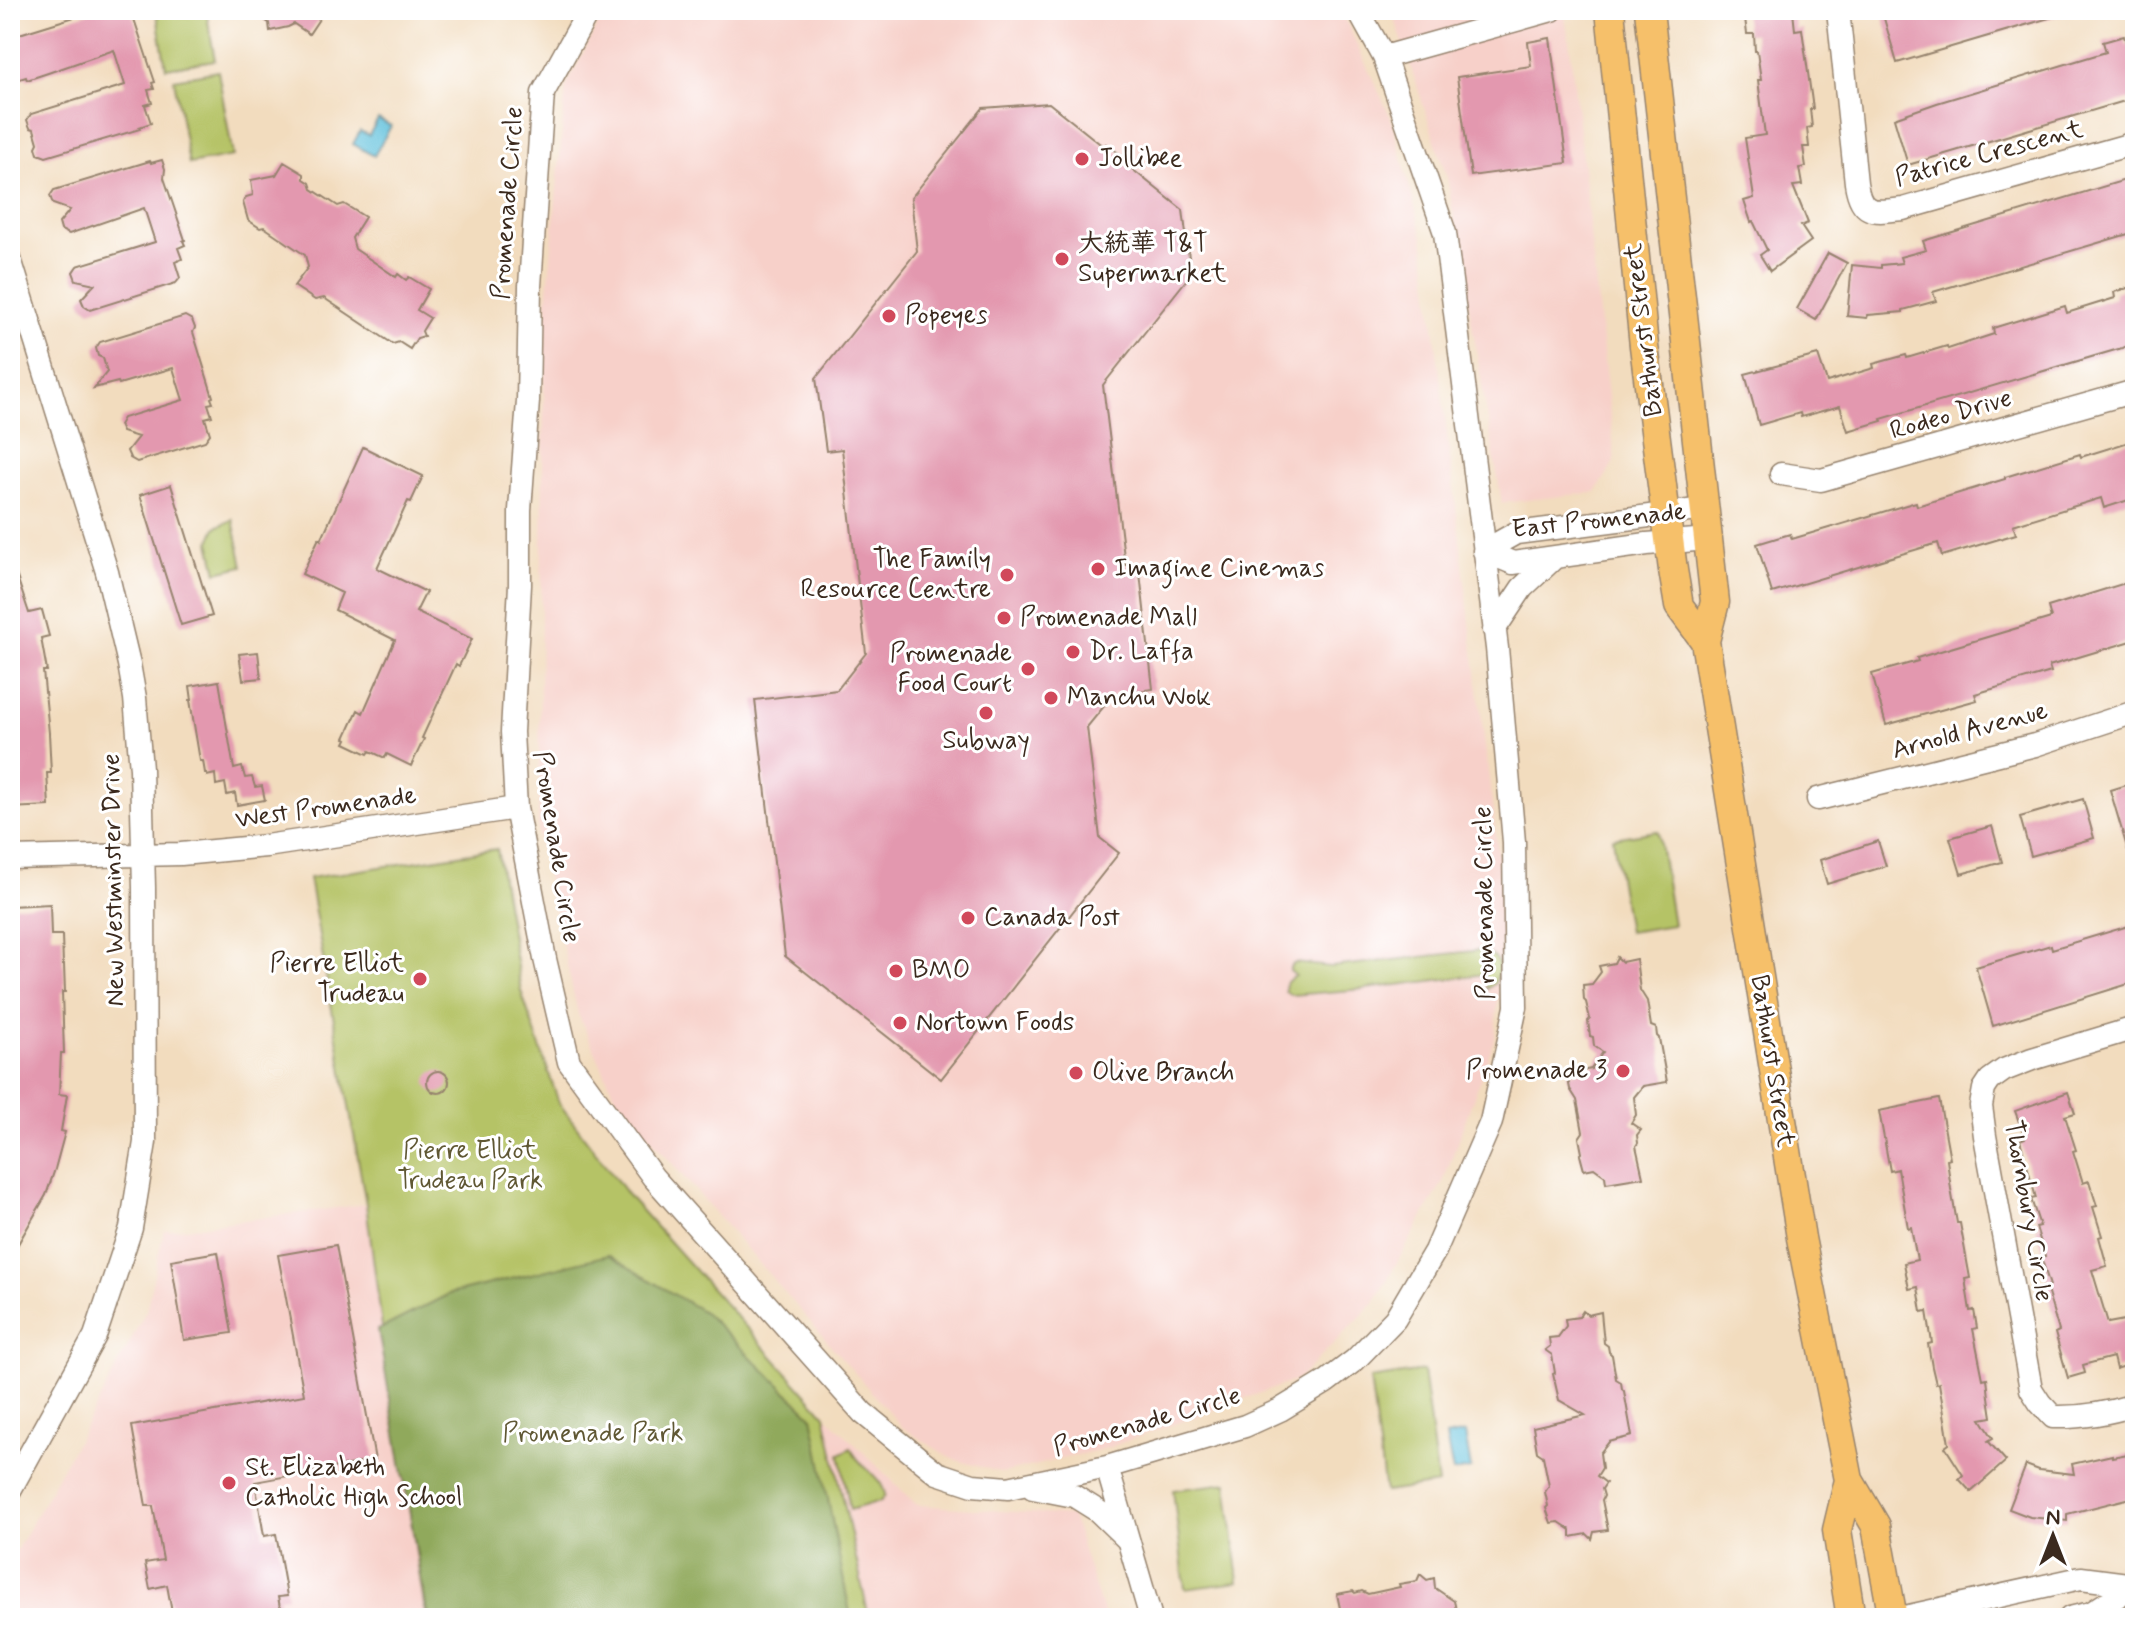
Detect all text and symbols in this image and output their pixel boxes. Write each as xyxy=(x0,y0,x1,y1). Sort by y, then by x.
street label: Promenade Circle xyxy=(484,105,532,301)
street label: Patrice Crescent xyxy=(1891,113,2087,195)
place label: Jollibee xyxy=(1098,142,1183,176)
marker: Jollibee xyxy=(1073,150,1091,168)
place label: 大統華 T&T Supermarket xyxy=(1078,227,1226,291)
street label: Bathurst Street xyxy=(1617,241,1671,419)
marker: 大統華 T&T Supermarket xyxy=(1053,250,1071,268)
place label: Popeyes xyxy=(905,299,987,333)
marker: Popeyes xyxy=(880,307,898,325)
street label: Rodeo Drive xyxy=(1886,381,2016,449)
street label: East Promenade xyxy=(1510,495,1688,547)
place label: The Family Resource Centre xyxy=(801,543,991,607)
place label: Imagine Cinemas xyxy=(1114,552,1324,589)
marker: Imagine Cinemas xyxy=(1089,560,1107,578)
marker: The Family Resource Centre xyxy=(998,566,1016,584)
place label: Promenade Mall xyxy=(1020,601,1197,635)
marker: Promenade Mall xyxy=(995,609,1013,627)
place label: Dr. Laffa xyxy=(1089,635,1194,669)
place label: Promenade Food Court xyxy=(890,637,1012,701)
marker: Dr. Laffa xyxy=(1064,643,1082,661)
marker: Promenade Food Court xyxy=(1019,660,1037,678)
place label: Manchu Wok xyxy=(1067,681,1211,715)
marker: Manchu Wok xyxy=(1042,689,1060,707)
street label: Arnold Avenue xyxy=(1888,694,2052,768)
marker: Subway xyxy=(977,704,995,722)
place label: Subway xyxy=(942,724,1030,758)
street label: Promenade Circle xyxy=(524,749,588,945)
street label: New Westminster Drive xyxy=(95,753,133,1007)
street label: West Promenade xyxy=(233,778,419,838)
street label: Promenade Circle xyxy=(1466,806,1504,1000)
place label: Canada Post xyxy=(984,901,1120,935)
marker: Canada Post xyxy=(959,909,977,927)
place label: Pierre Elliot Trudeau xyxy=(270,947,404,1011)
place label: BMO xyxy=(912,954,970,988)
marker: BMO xyxy=(887,962,905,980)
marker: Pierre Elliot Trudeau xyxy=(411,970,429,988)
street label: Bathurst Street xyxy=(1742,972,1802,1150)
place label: Nortown Foods xyxy=(916,1006,1074,1040)
marker: Nortown Foods xyxy=(891,1014,909,1032)
place label: Promenade 3 xyxy=(1466,1054,1607,1088)
place label: Olive Branch xyxy=(1092,1056,1234,1090)
marker: Promenade 3 xyxy=(1614,1062,1632,1080)
marker: Olive Branch xyxy=(1067,1064,1085,1082)
street label: Thornbury Circle xyxy=(1995,1118,2061,1304)
park label: Pierre Elliot Trudeau Park xyxy=(397,1134,543,1198)
street label: Promenade Circle xyxy=(1049,1379,1245,1465)
park label: Promenade Park xyxy=(503,1417,684,1451)
place label: St. Elizabeth Catholic High School xyxy=(245,1451,463,1517)
marker: St. Elizabeth Catholic High School xyxy=(220,1474,238,1492)
north arrow xyxy=(2013,1496,2093,1576)
text: N xyxy=(2046,1504,2060,1532)

